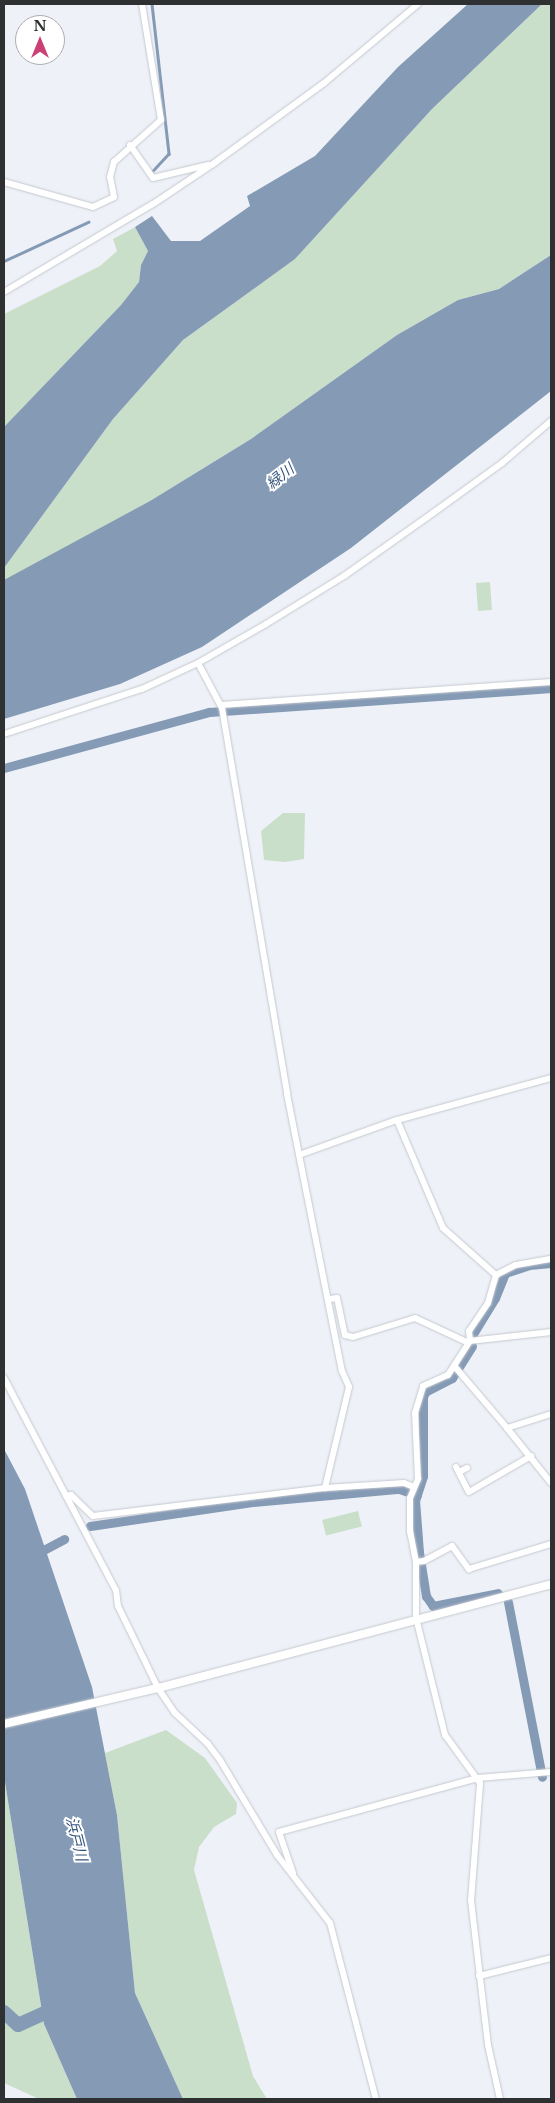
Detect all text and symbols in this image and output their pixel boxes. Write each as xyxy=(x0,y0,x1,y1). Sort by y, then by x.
north arrow xyxy=(15,15,65,65)
text: N xyxy=(33,17,47,35)
water label: 緑川 xyxy=(263,460,297,492)
water label: 浜戸川 xyxy=(63,1815,91,1863)

